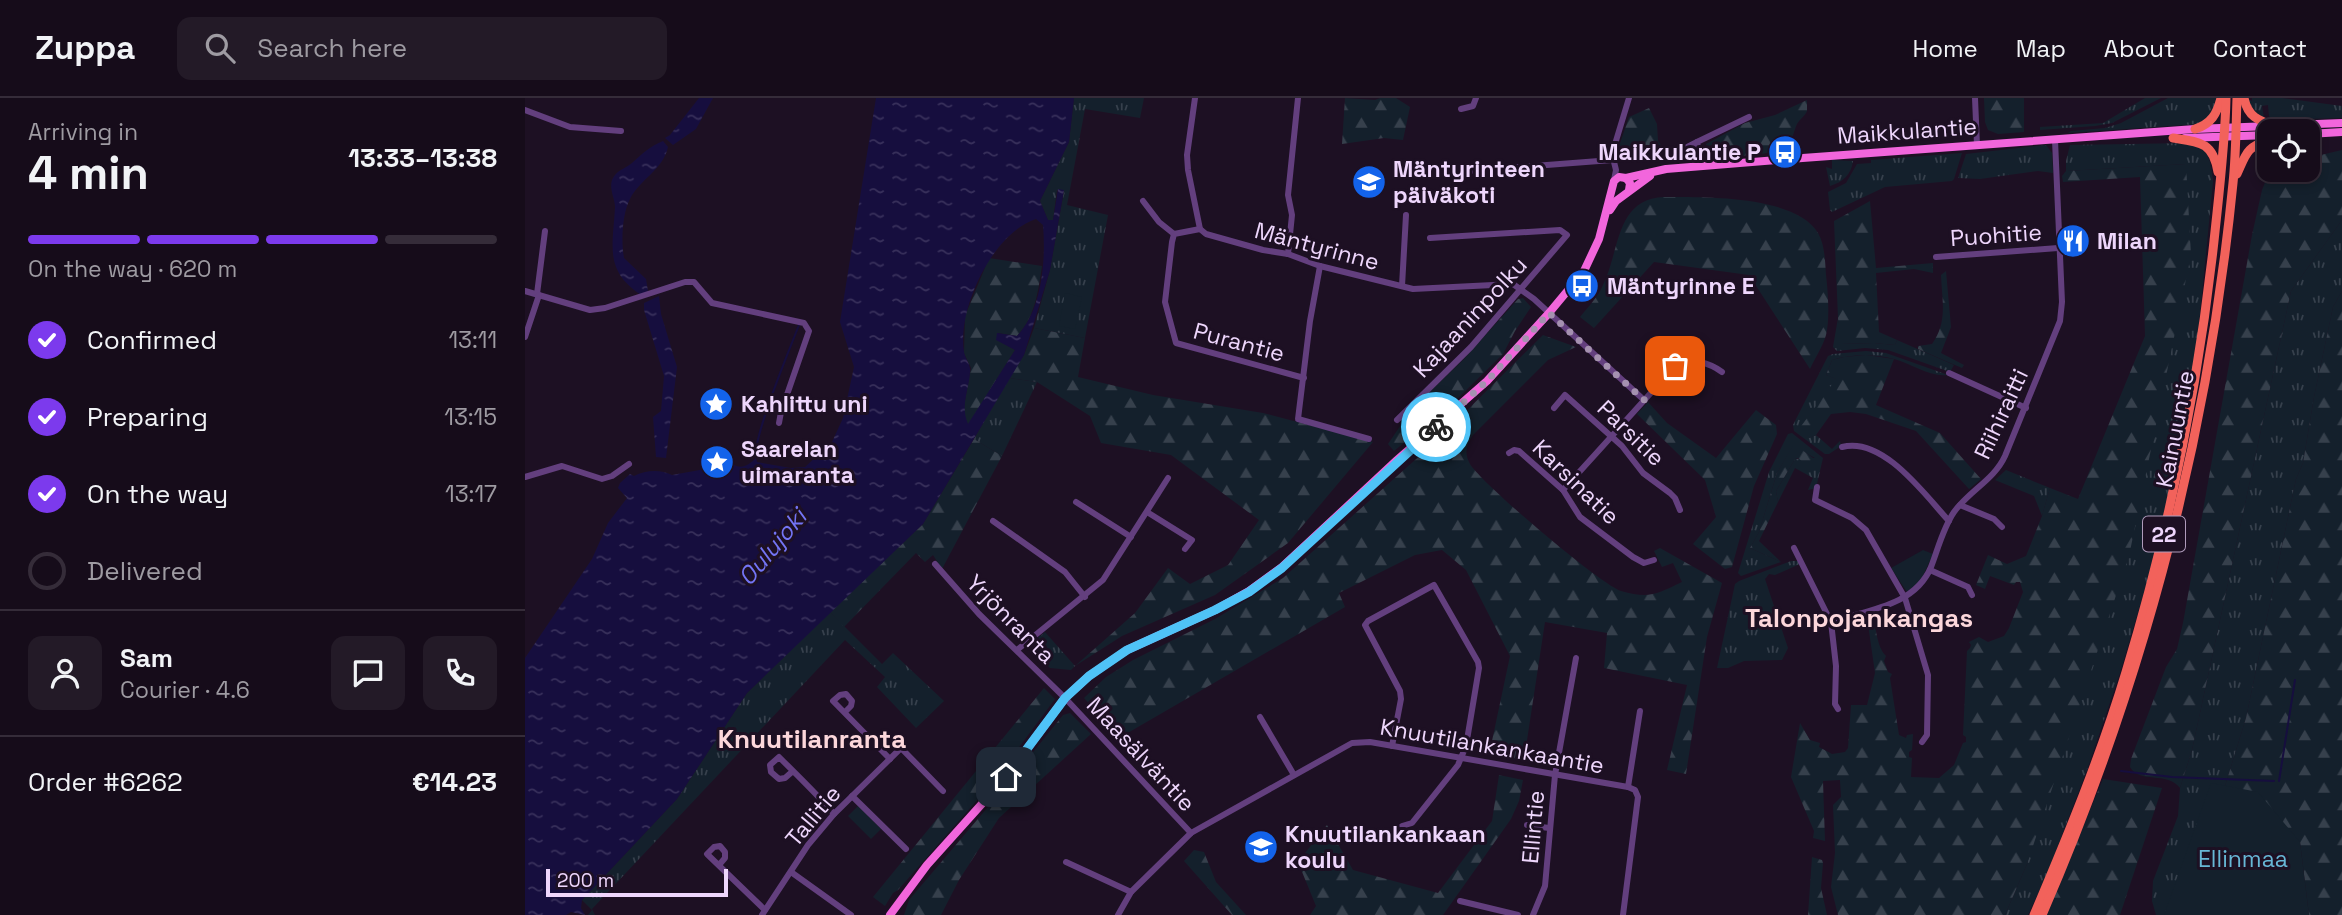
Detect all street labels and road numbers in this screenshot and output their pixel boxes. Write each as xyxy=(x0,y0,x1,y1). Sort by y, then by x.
street label: Maikkulantie xyxy=(1836,111,1978,151)
street label: Mäntyrinne xyxy=(1251,215,1383,277)
street label: Puohitie xyxy=(1949,217,2043,253)
street label: Kajaaninpolku xyxy=(1406,250,1534,384)
street label: Purantie xyxy=(1190,315,1288,369)
street label: Riihiraitti xyxy=(1967,364,2035,464)
street label: Kainuuntie xyxy=(2149,368,2201,490)
street label: Parsitie xyxy=(1591,393,1671,473)
street label: Karsinatie xyxy=(1526,433,1626,531)
road number: 22 xyxy=(2143,516,2185,551)
street label: Yrjönranta xyxy=(960,568,1062,670)
street label: Maasälväntie xyxy=(1080,690,1202,818)
street label: Knuutilankankaantie xyxy=(1378,712,1606,780)
street label: Tallitie xyxy=(779,779,847,853)
street label: Ellintie xyxy=(1515,789,1551,865)

